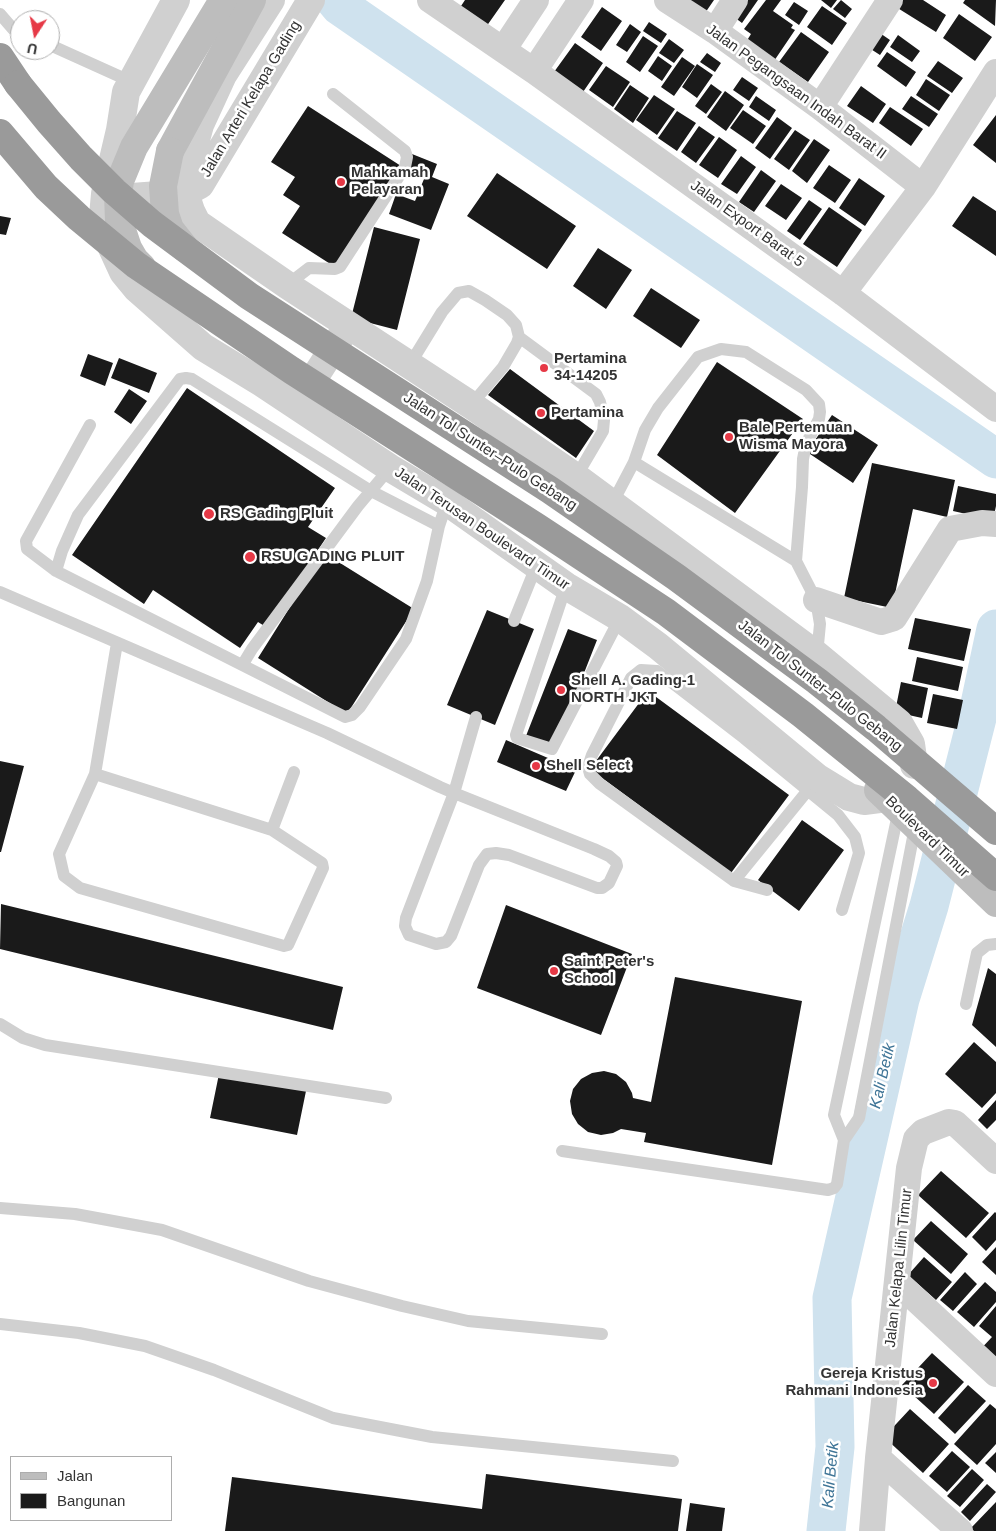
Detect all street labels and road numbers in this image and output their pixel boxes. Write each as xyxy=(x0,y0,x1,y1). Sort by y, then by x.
street label: Jalan Arteri Kelapa Gading xyxy=(197,18,305,180)
street label: Jalan Pegangsaan Indah Barat II xyxy=(702,21,890,163)
street label: Jalan Export Barat 5 xyxy=(687,177,807,271)
street label: Jalan Tol Sunter–Pulo Gebang xyxy=(400,389,580,515)
street label: Jalan Terusan Boulevard Timur xyxy=(391,464,573,594)
street label: Jalan Tol Sunter–Pulo Gebang xyxy=(734,616,906,756)
street label: Boulevard Timur xyxy=(881,792,973,882)
street label: Jalan Kelapa Lilin Timur xyxy=(882,1188,916,1348)

